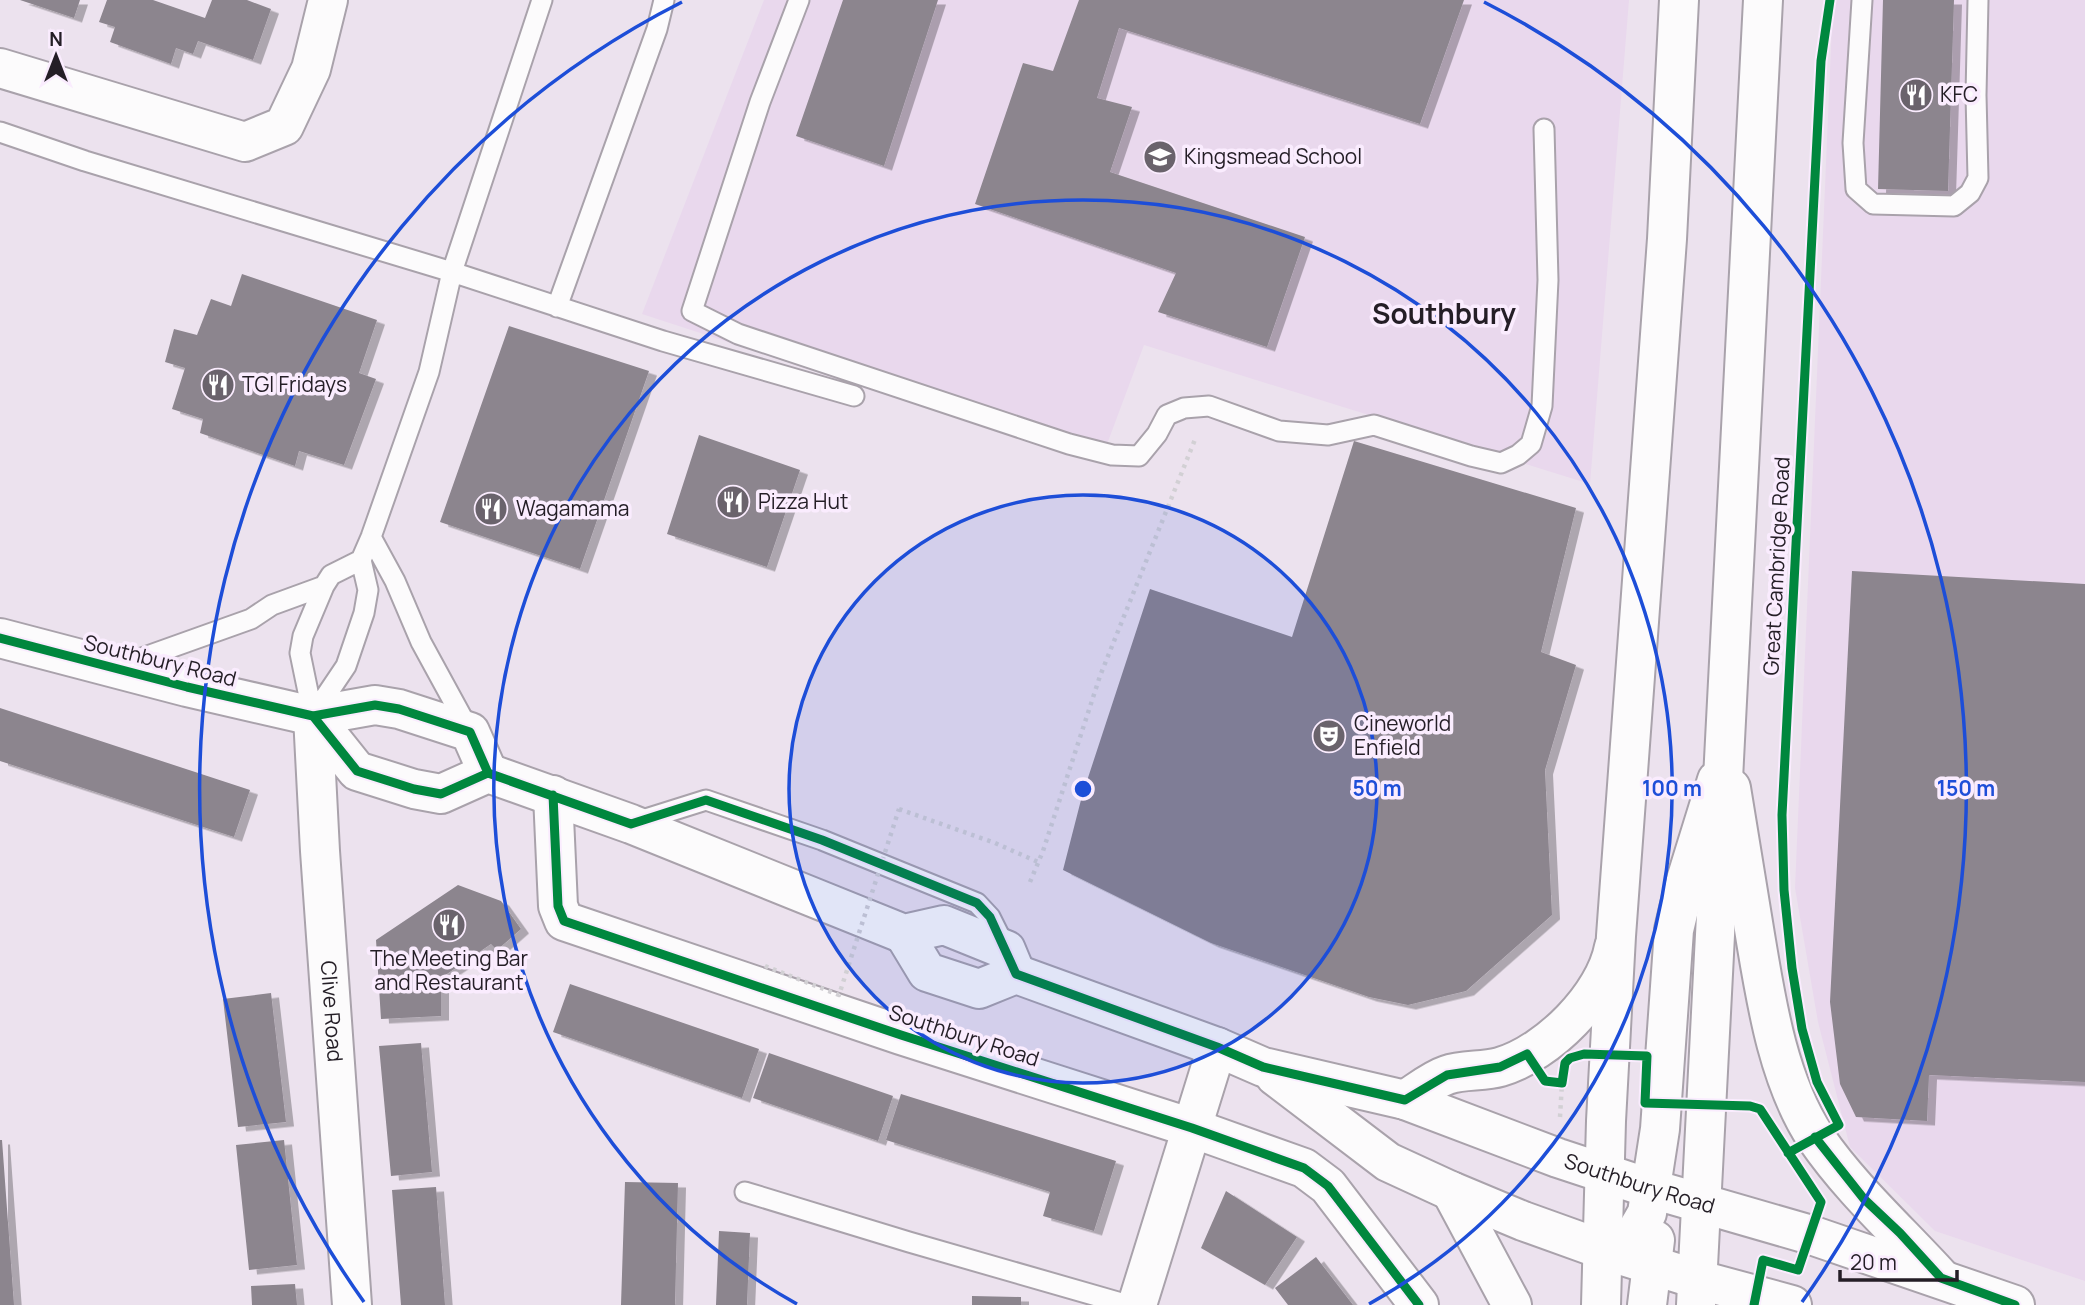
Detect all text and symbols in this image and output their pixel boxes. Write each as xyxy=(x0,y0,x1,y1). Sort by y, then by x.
north arrow xyxy=(21,21,91,91)
text: N xyxy=(49,26,63,52)
restaurant icon: KFC xyxy=(1897,76,1935,114)
place label: KFC xyxy=(1940,80,1978,108)
school or university icon: Kingsmead School xyxy=(1141,138,1179,176)
place label: Kingsmead School xyxy=(1184,142,1362,170)
district label: Southbury xyxy=(1372,294,1516,332)
restaurant icon: TGI Fridays xyxy=(199,366,237,404)
place label: TGI Fridays xyxy=(242,370,347,398)
street label: Great Cambridge Road xyxy=(1756,456,1796,676)
restaurant icon: Pizza Hut xyxy=(714,483,752,521)
place label: Pizza Hut xyxy=(758,487,848,515)
restaurant icon: Wagamama xyxy=(472,490,510,528)
place label: Wagamama xyxy=(516,494,629,522)
street label: Southbury Road xyxy=(81,628,239,692)
place label: Cineworld Enfield xyxy=(1354,709,1451,761)
theatre icon: Cineworld Enfield xyxy=(1310,717,1348,755)
text: 50 m xyxy=(1352,774,1402,802)
text: 100 m xyxy=(1642,774,1702,802)
text: 150 m xyxy=(1937,774,1995,802)
centre of rings xyxy=(1071,777,1095,801)
restaurant icon: The Meeting Bar and Restaurant xyxy=(430,906,468,944)
place label: The Meeting Bar and Restaurant xyxy=(370,944,529,996)
street label: Clive Road xyxy=(315,960,350,1063)
street label: Southbury Road xyxy=(886,998,1043,1072)
street label: Southbury Road xyxy=(1561,1146,1718,1219)
scale bar xyxy=(1840,1238,1957,1282)
text: 20 m xyxy=(1850,1248,1897,1276)

